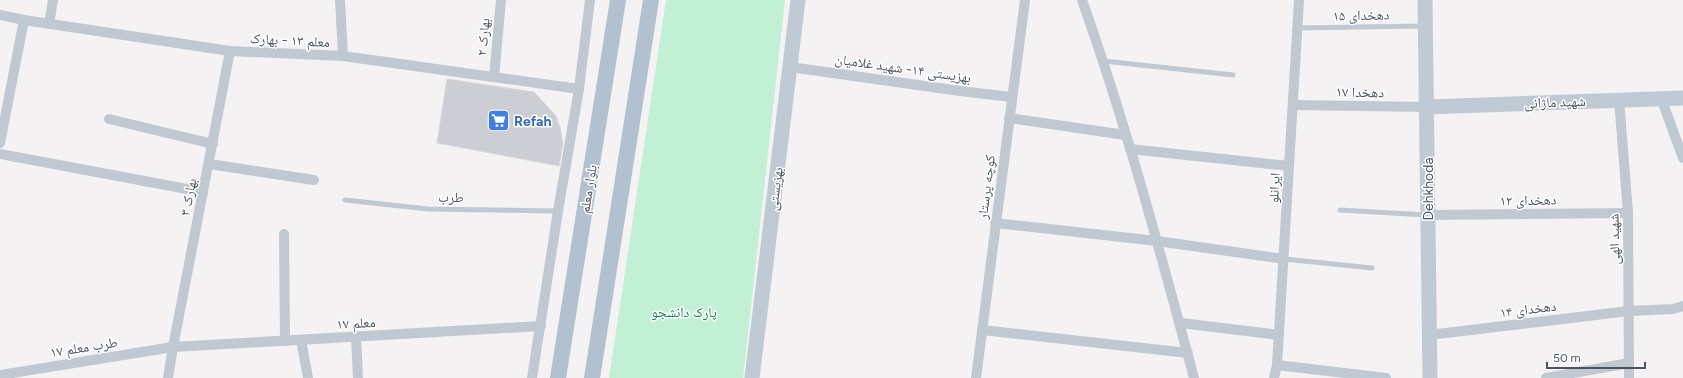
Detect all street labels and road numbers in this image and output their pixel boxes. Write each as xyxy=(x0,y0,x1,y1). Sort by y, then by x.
street label: دهخدای ۱۵ xyxy=(1332,7,1390,24)
street label: بهارک ۲ xyxy=(473,17,494,57)
street label: معلم ۱۳ - بهارک xyxy=(250,30,330,52)
street label: بهزیستی ۱۴- شهید غلامیان xyxy=(834,51,972,86)
street label: دهخدا ۱۷ xyxy=(1336,84,1384,101)
street label: شهید ماژانی xyxy=(1524,93,1586,112)
street label: کوچه پرستار xyxy=(974,154,999,221)
street label: Dehkhoda xyxy=(1420,157,1437,221)
street label: بلوار معلم xyxy=(576,163,602,215)
street label: بهزیستی xyxy=(764,166,787,212)
street label: ایرانلو xyxy=(1265,172,1284,204)
street label: بهارک ۳ xyxy=(177,177,200,217)
street label: طرب xyxy=(438,189,464,206)
street label: دهخدای ۱۲ xyxy=(1499,192,1557,209)
street label: شهید الهی xyxy=(1606,213,1623,265)
street label: دهخدای ۱۴ xyxy=(1499,298,1558,321)
street label: معلم ۱۷ xyxy=(336,314,376,334)
street label: طرب معلم ۱۷ xyxy=(49,334,119,362)

